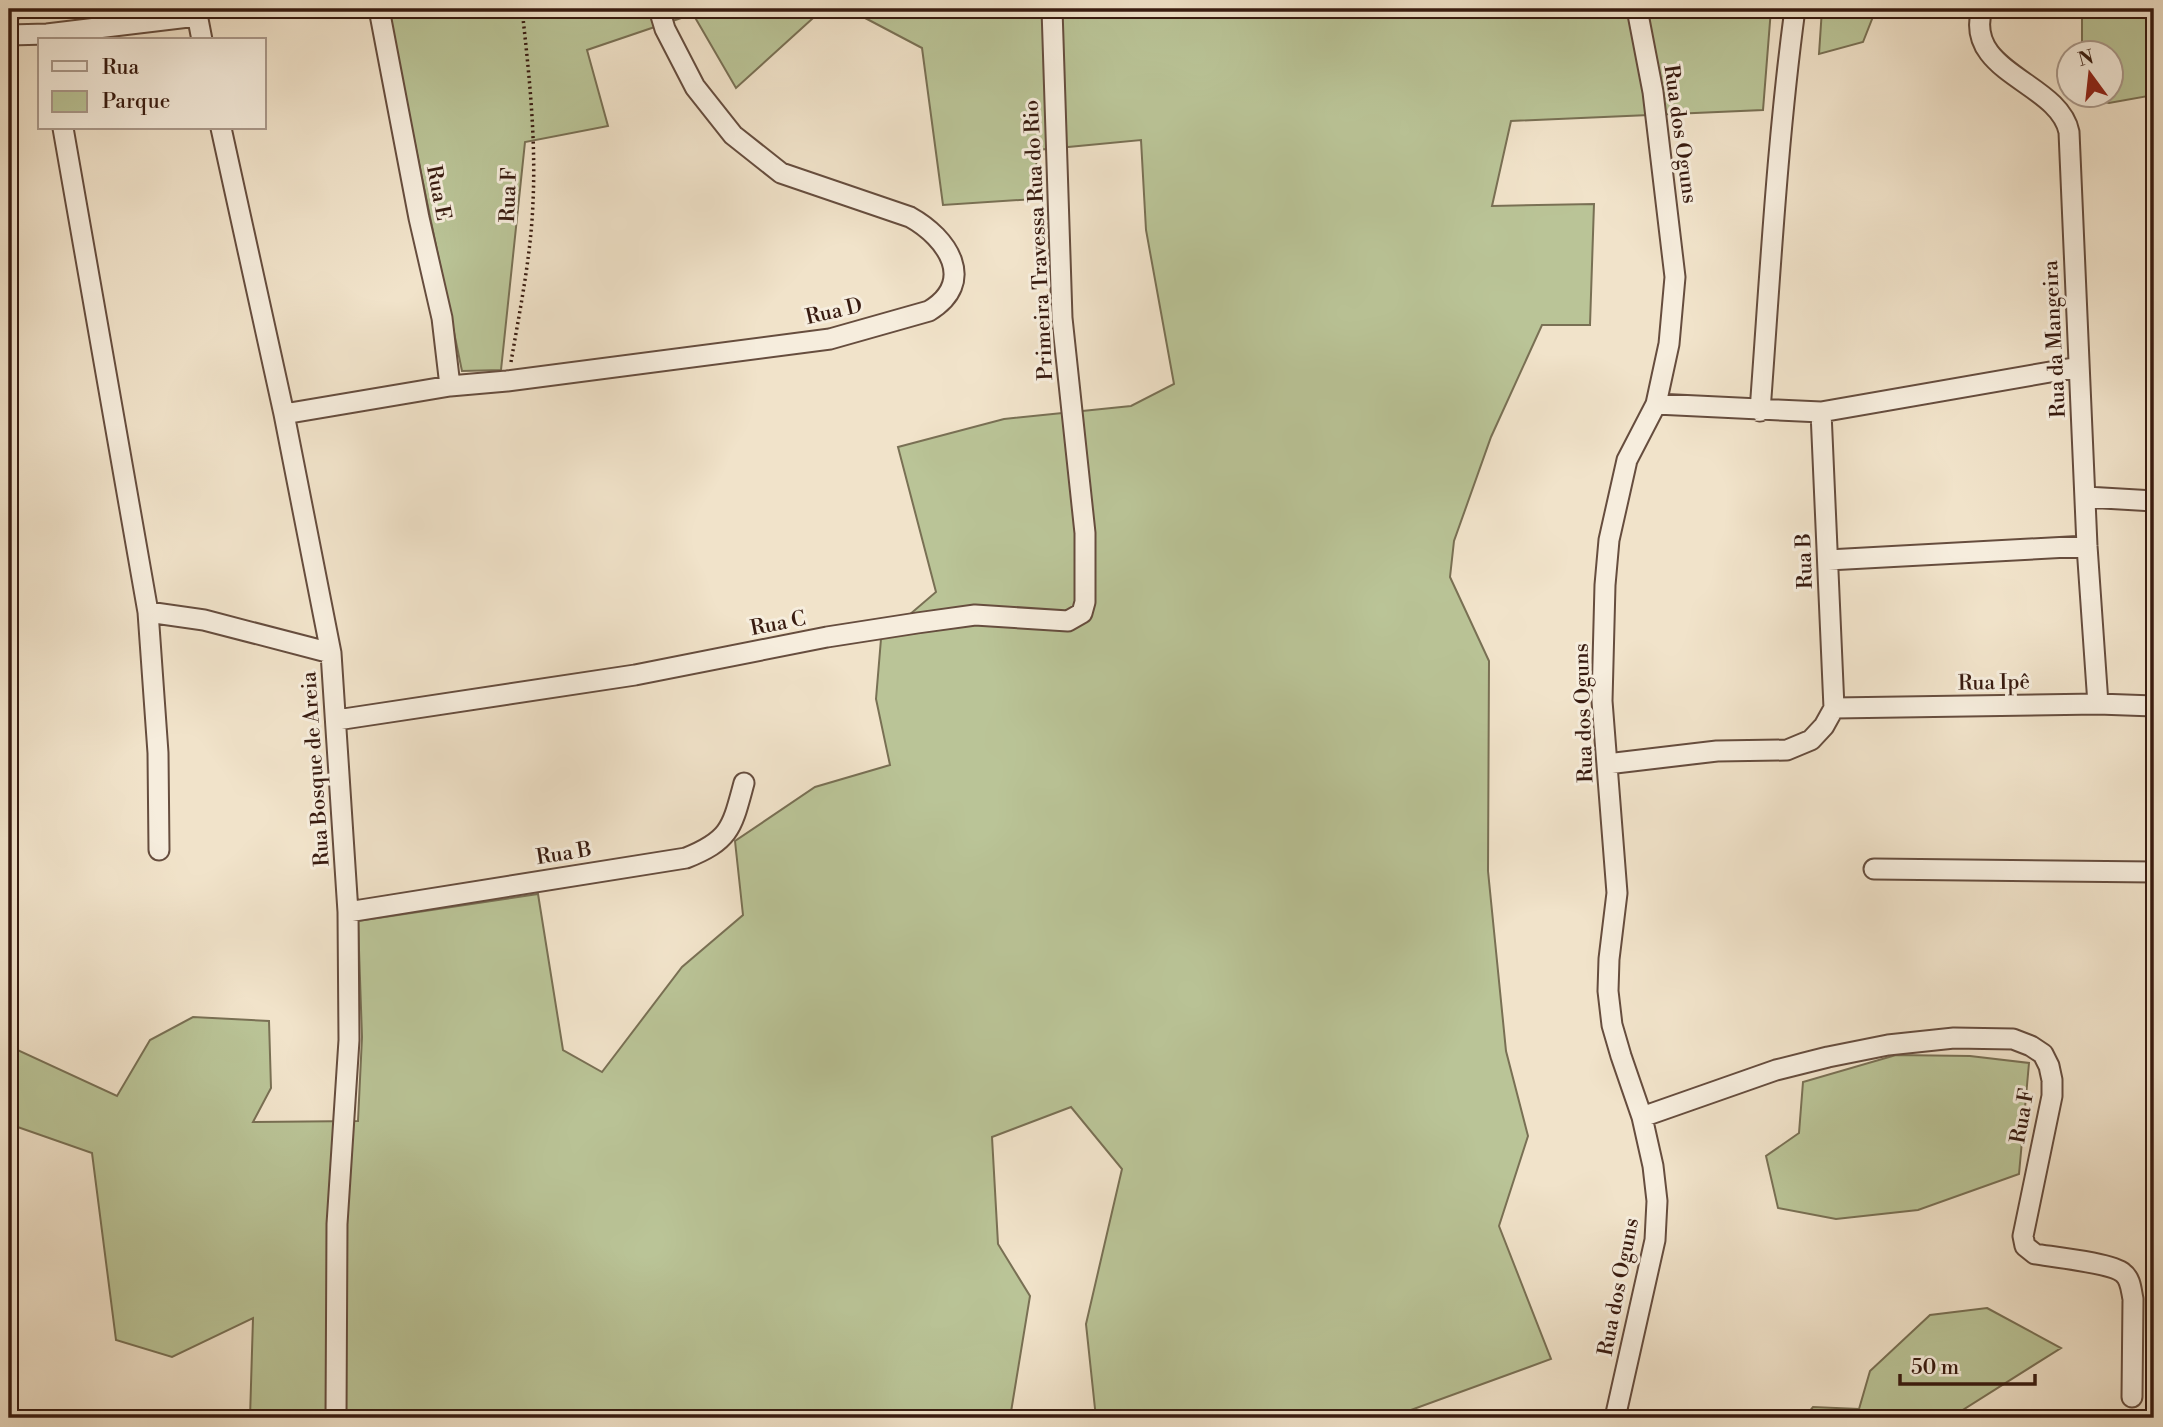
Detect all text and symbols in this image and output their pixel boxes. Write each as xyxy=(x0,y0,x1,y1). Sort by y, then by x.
legend xyxy=(38,38,266,130)
north arrow xyxy=(2054,38,2124,108)
text: N xyxy=(2075,45,2096,72)
text: Rua xyxy=(102,55,139,81)
street label: Rua dos Oguns xyxy=(1657,63,1703,205)
text: Parque xyxy=(102,89,170,115)
street label: Primeira Travessa Rua do Rio xyxy=(1019,99,1059,381)
street label: Rua E xyxy=(420,163,456,223)
street label: Rua F xyxy=(495,167,523,223)
street label: Rua da Mangeira xyxy=(2038,259,2072,418)
street label: Rua D xyxy=(803,293,865,331)
street label: Rua B xyxy=(1791,532,1819,590)
street label: Rua C xyxy=(748,606,808,642)
street label: Rua dos Oguns xyxy=(1569,643,1599,783)
street label: Rua Ipê xyxy=(1958,669,2030,697)
street label: Rua Bosque de Areia xyxy=(296,670,336,867)
street label: Rua B xyxy=(534,837,594,871)
street label: Rua F xyxy=(2005,1086,2041,1145)
street label: Rua dos Oguns xyxy=(1593,1216,1645,1358)
scale bar xyxy=(1900,1343,2035,1387)
text: 50 m xyxy=(1911,1355,1959,1381)

